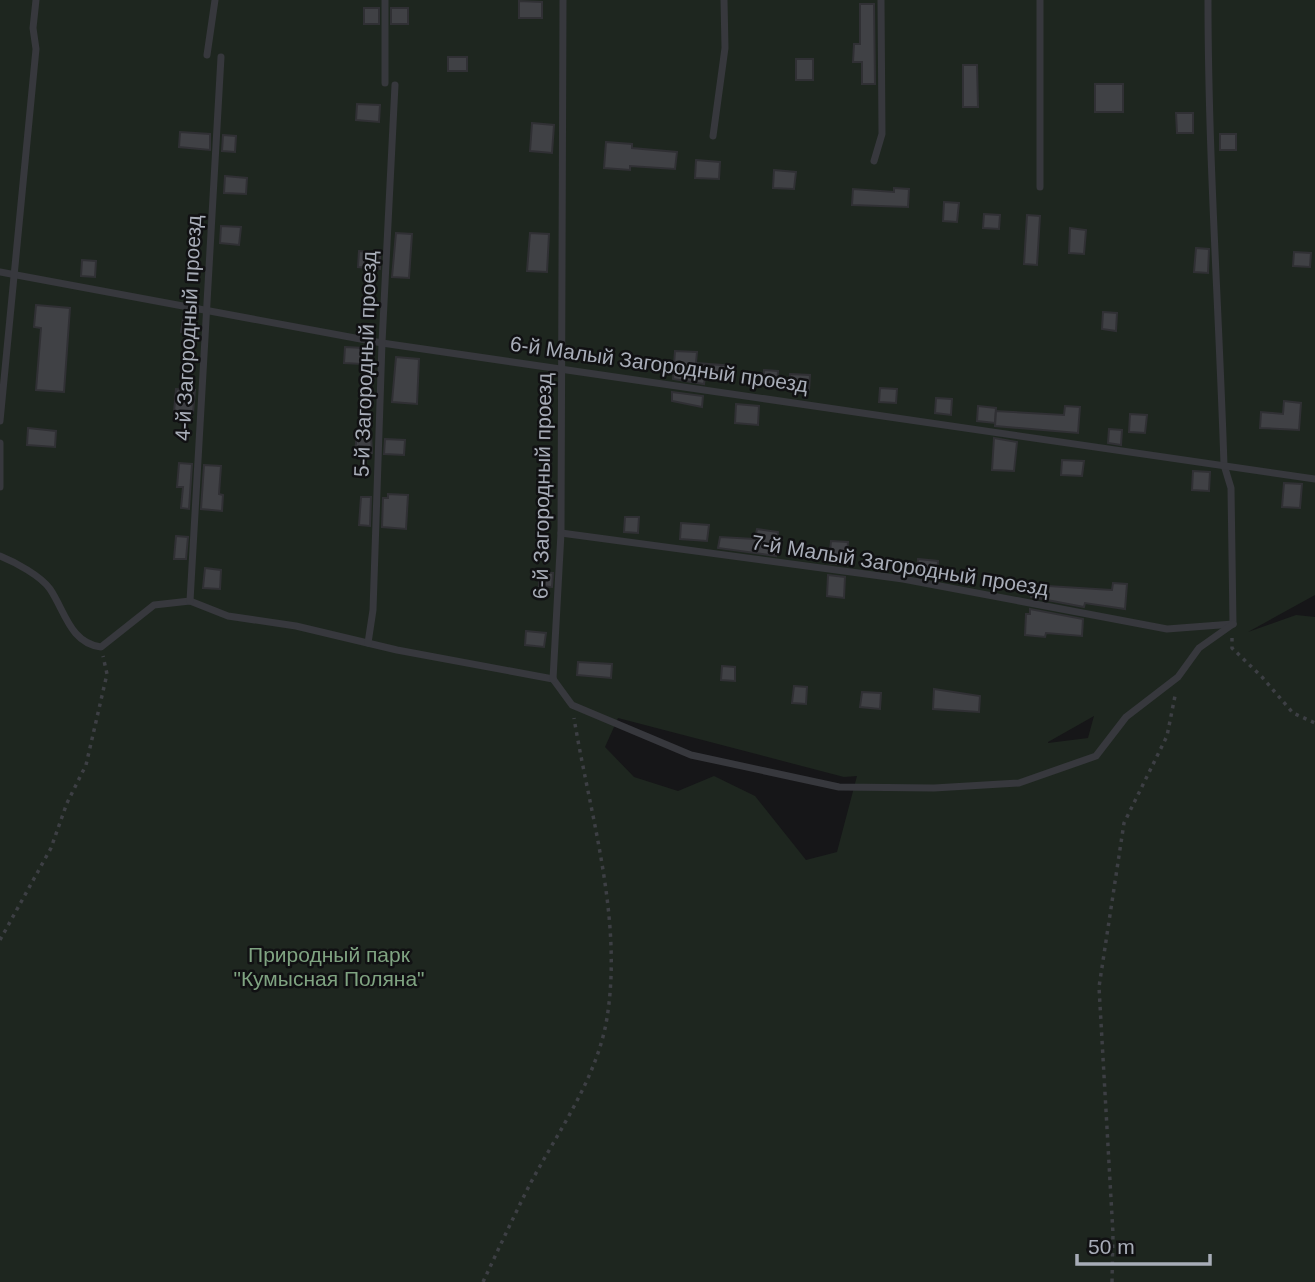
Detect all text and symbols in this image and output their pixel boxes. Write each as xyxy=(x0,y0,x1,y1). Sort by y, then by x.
street label: 4-й Загородный проезд xyxy=(171,214,205,442)
street label: 5-й Загородный проезд xyxy=(350,251,380,477)
street label: 6-й Малый Загородный проезд xyxy=(509,332,809,396)
street label: 6-й Загородный проезд xyxy=(529,373,555,599)
street label: 7-й Малый Загородный проезд xyxy=(750,530,1050,600)
park label: Природный парк "Кумысная Поляна" xyxy=(233,943,425,990)
scale bar xyxy=(1077,1222,1210,1266)
text: 50 m xyxy=(1088,1235,1135,1258)

